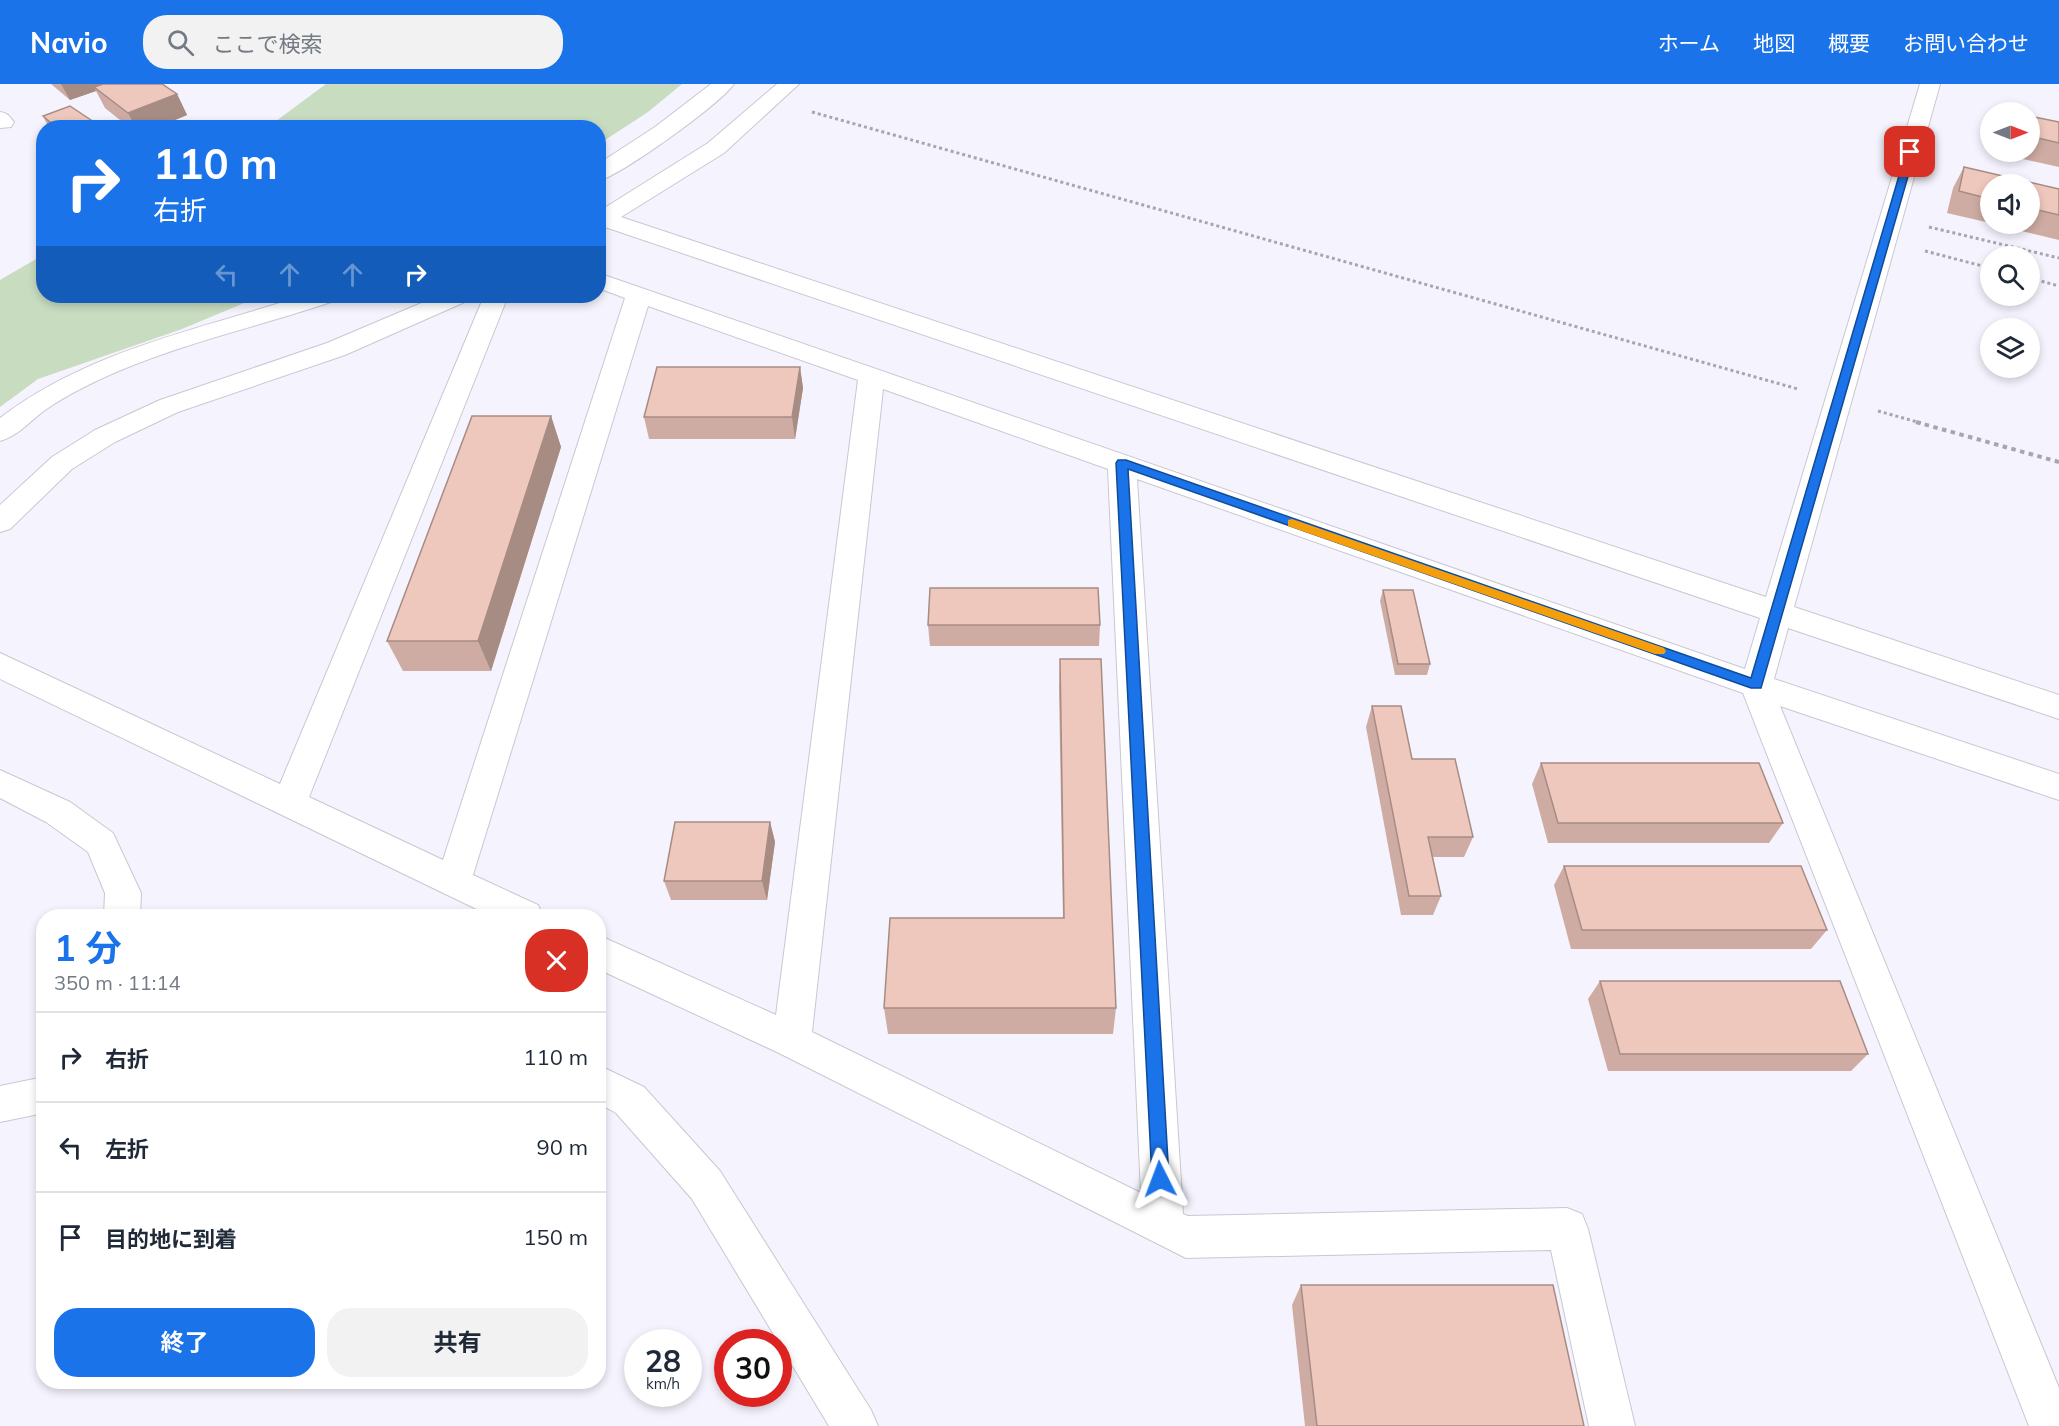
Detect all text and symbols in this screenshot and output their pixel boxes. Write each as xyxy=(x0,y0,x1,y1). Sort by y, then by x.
search box xyxy=(143,15,563,69)
text: Navio xyxy=(30,25,107,60)
icon: search xyxy=(164,26,197,59)
text: ここで検索 xyxy=(212,30,323,58)
text: ホーム xyxy=(1658,30,1720,56)
text: 地図 xyxy=(1753,30,1795,56)
text: 概要 xyxy=(1828,30,1870,56)
text: お問い合わせ xyxy=(1903,30,2029,56)
north arrow xyxy=(1980,102,2040,162)
map controls xyxy=(1980,102,2040,378)
pin xyxy=(1884,126,1935,177)
icon: arrive xyxy=(1893,135,1926,168)
text: 110 m xyxy=(153,137,278,190)
icon: right xyxy=(54,144,132,222)
button: sound xyxy=(1980,174,2040,234)
text: 右折 xyxy=(153,193,207,227)
button: search xyxy=(1980,246,2040,306)
icon: left xyxy=(210,258,243,291)
icon: ahead xyxy=(273,258,306,291)
icon: ahead xyxy=(336,258,369,291)
icon: right xyxy=(399,258,432,291)
button: layers xyxy=(1980,318,2040,378)
text: 1 分 xyxy=(54,925,121,970)
button: close xyxy=(525,929,588,992)
text: 350 m · 11:14 xyxy=(54,970,180,995)
icon: right xyxy=(54,1041,87,1074)
text: 110 m xyxy=(523,1043,588,1071)
text: 右折 xyxy=(105,1045,149,1073)
icon: left xyxy=(54,1131,87,1164)
text: 90 m xyxy=(537,1133,588,1161)
text: 左折 xyxy=(105,1135,149,1163)
position arrow xyxy=(1128,1147,1192,1211)
icon: arrive xyxy=(54,1221,87,1254)
text: 150 m xyxy=(523,1223,588,1251)
text: 目的地に到着 xyxy=(105,1225,237,1253)
button: 終了 xyxy=(54,1308,315,1377)
button: 共有 xyxy=(327,1308,588,1377)
speed limit sign: 30 xyxy=(714,1329,792,1407)
text: 28 xyxy=(645,1342,681,1380)
text: km/h xyxy=(646,1374,680,1393)

